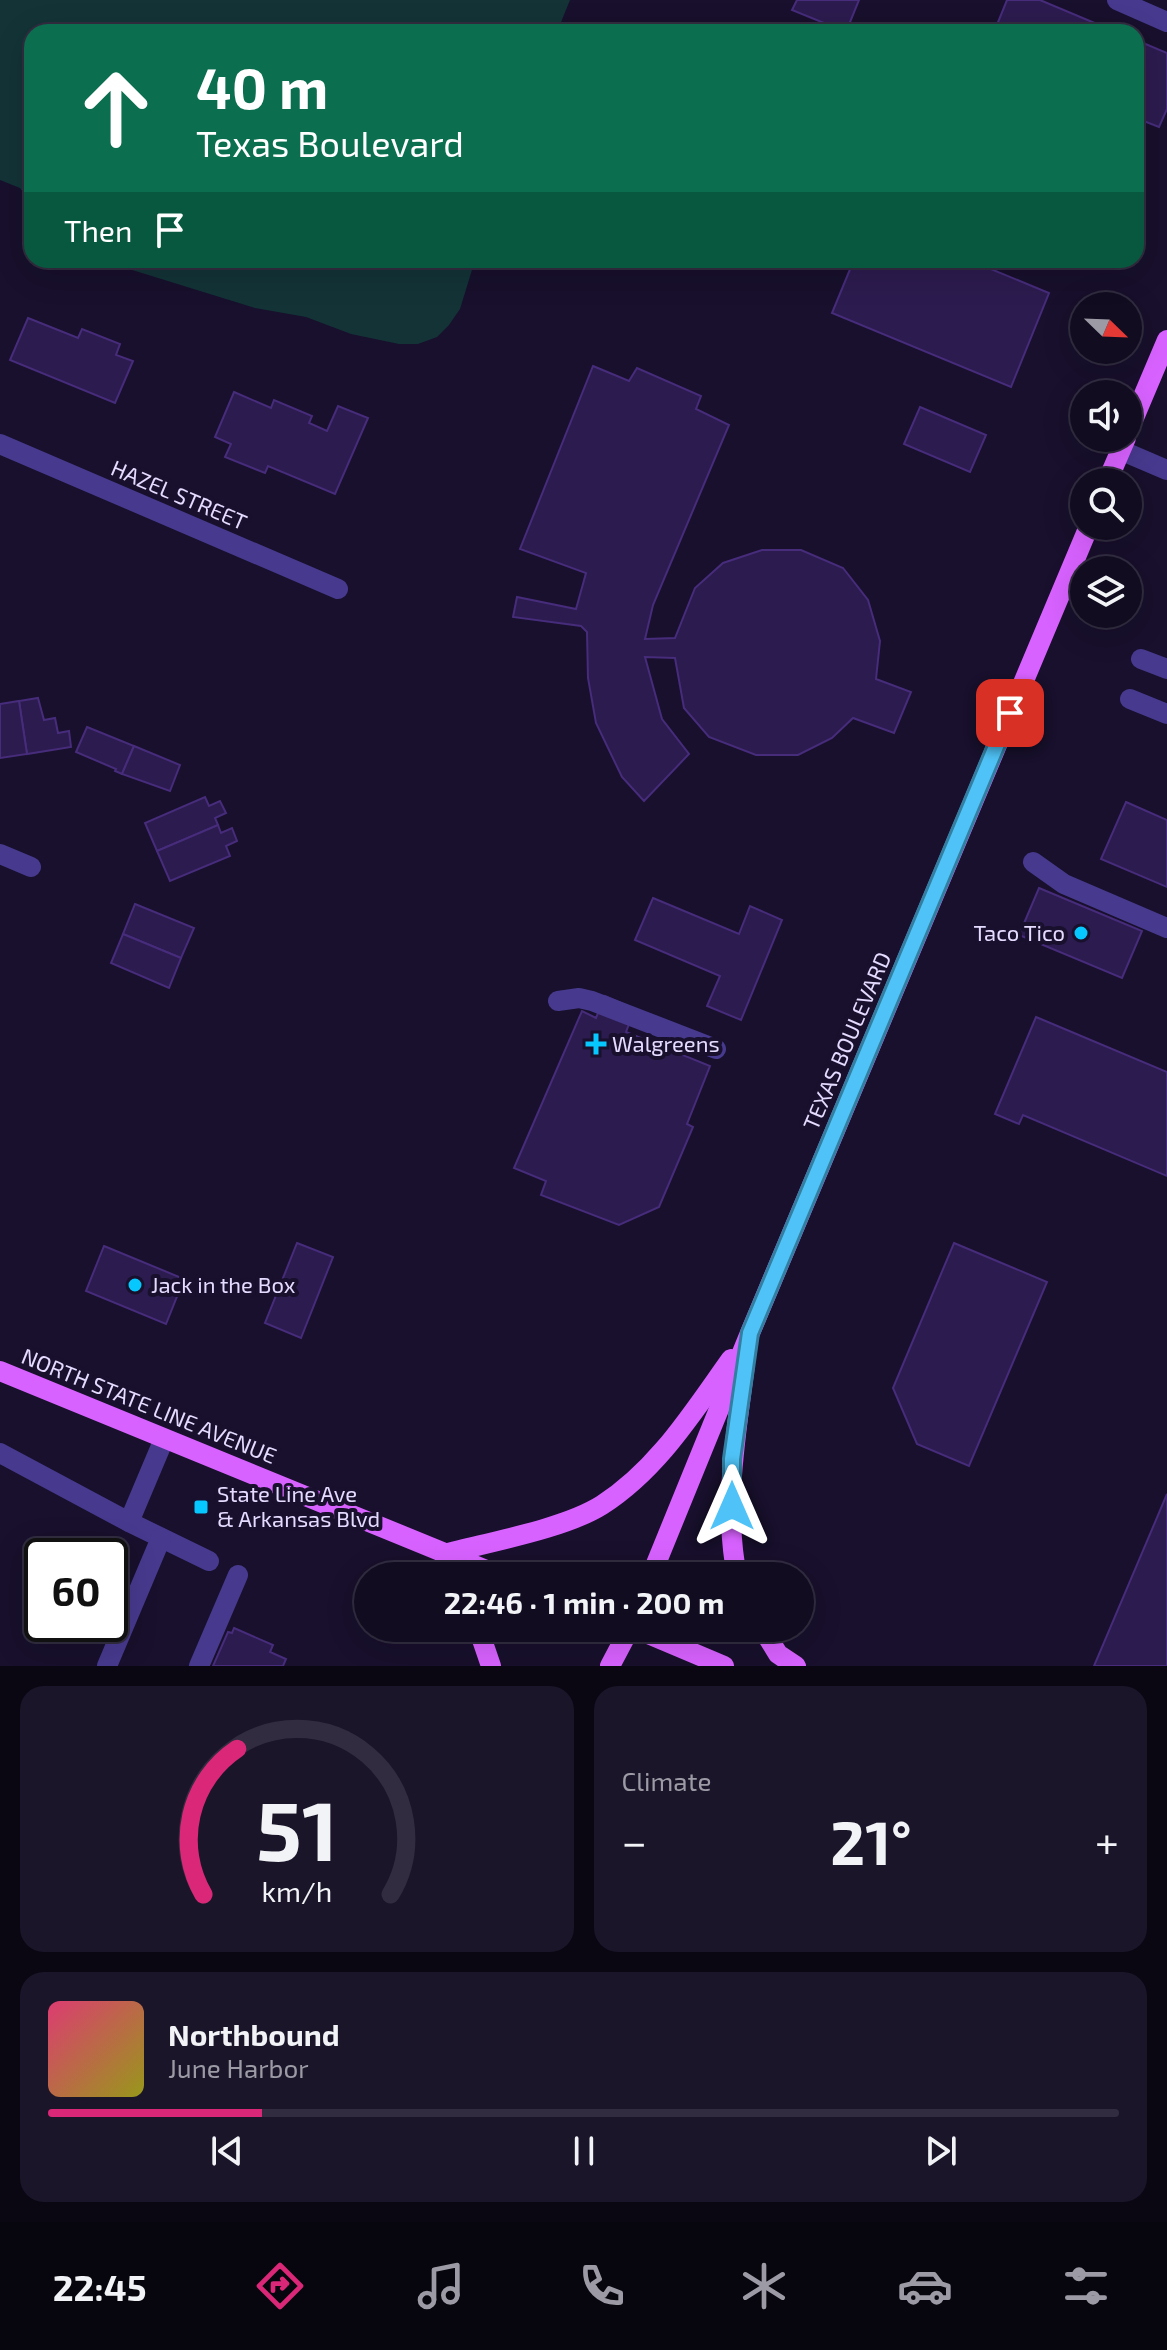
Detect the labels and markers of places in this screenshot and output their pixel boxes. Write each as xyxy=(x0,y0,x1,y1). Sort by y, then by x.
pin xyxy=(976,679,1044,747)
place label: Taco Tico xyxy=(973,919,1065,945)
marker: Taco Tico xyxy=(1072,924,1090,942)
place label: Walgreens xyxy=(612,1030,720,1056)
marker: Walgreens xyxy=(587,1035,605,1053)
place label: Jack in the Box xyxy=(151,1271,296,1297)
marker: Jack in the Box xyxy=(126,1276,144,1294)
place label: State Line Ave & Arkansas Blvd xyxy=(217,1480,380,1531)
marker: State Line Ave & Arkansas Blvd xyxy=(192,1498,210,1516)

